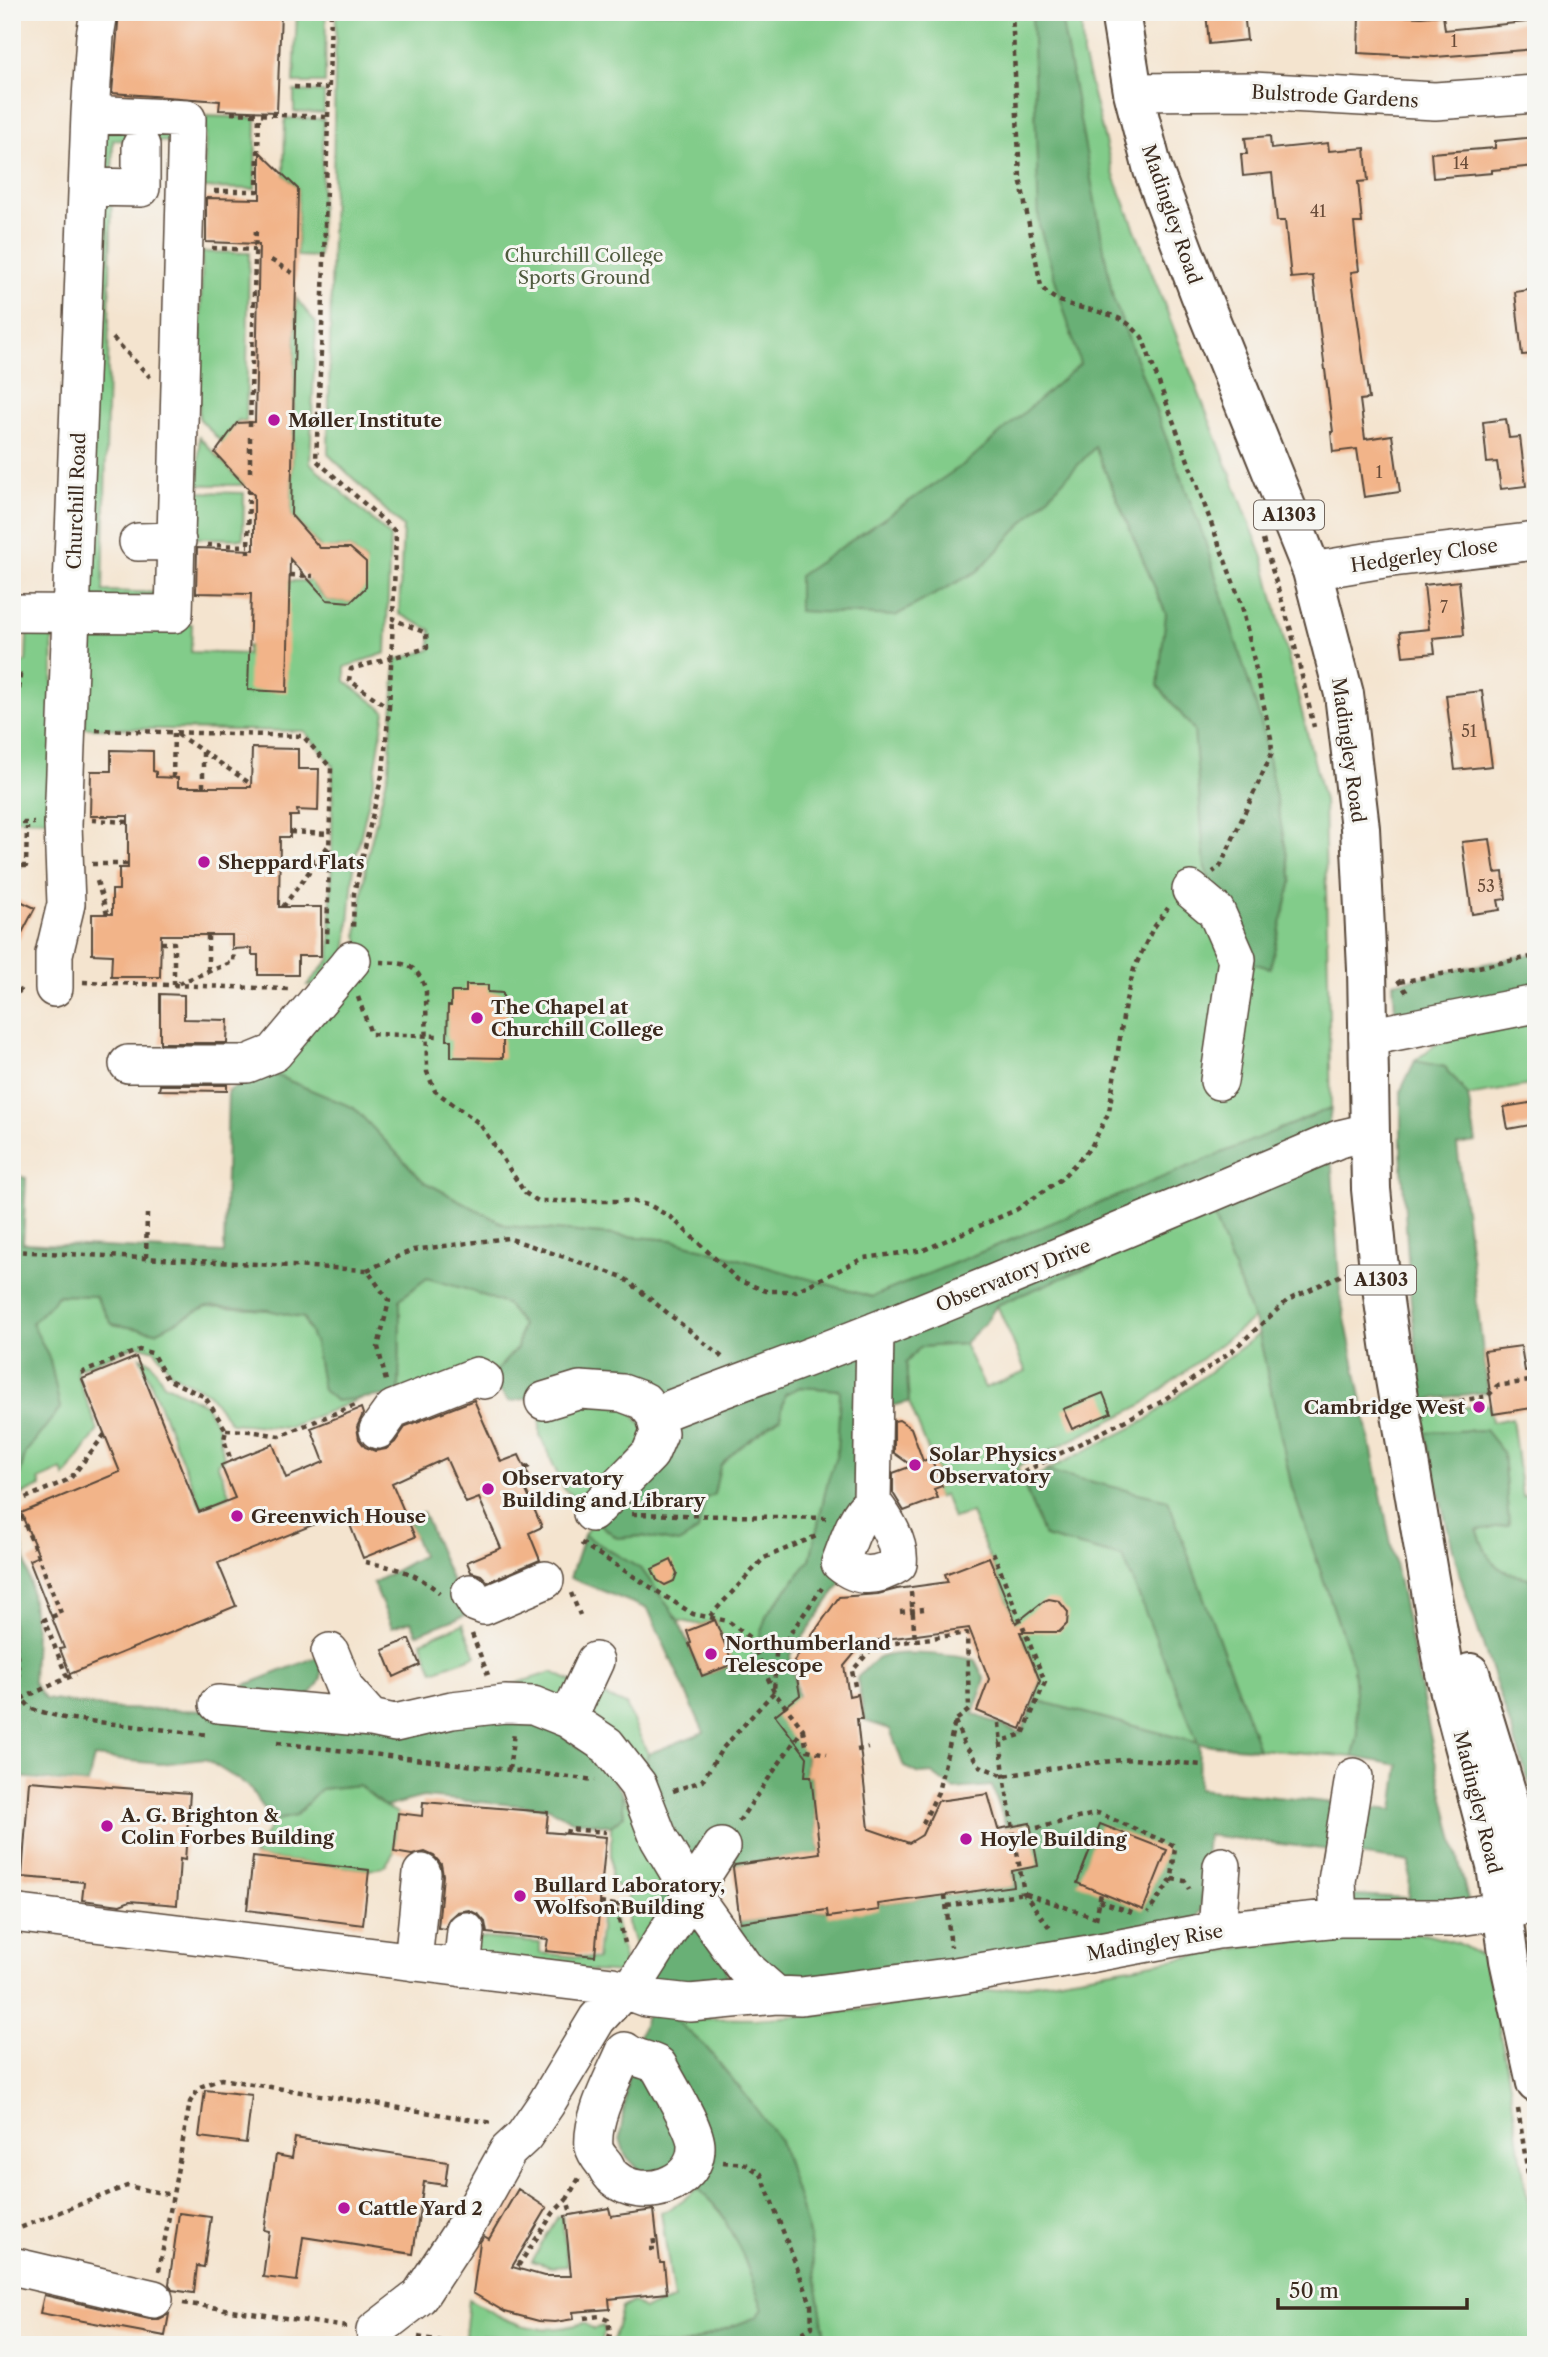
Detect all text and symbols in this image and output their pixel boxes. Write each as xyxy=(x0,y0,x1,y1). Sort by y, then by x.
house number: 1 xyxy=(1451,31,1458,51)
street label: Bulstrode Gardens xyxy=(1251,81,1419,112)
street label: Madingley Road xyxy=(1137,141,1206,287)
house number: 14 xyxy=(1453,153,1469,173)
house number: 41 xyxy=(1310,201,1326,221)
park label: Churchill College Sports Ground xyxy=(505,244,663,289)
place label: Møller Institute xyxy=(288,409,442,432)
marker: Møller Institute xyxy=(266,412,282,428)
street label: Churchill Road xyxy=(63,432,90,570)
house number: 1 xyxy=(1376,462,1383,482)
road number: A1303 xyxy=(1254,500,1324,530)
street label: Hedgerley Close xyxy=(1349,534,1499,577)
house number: 7 xyxy=(1440,597,1448,617)
street label: Madingley Road xyxy=(1327,676,1370,825)
house number: 51 xyxy=(1461,721,1477,741)
place label: Sheppard Flats xyxy=(218,851,365,874)
marker: Sheppard Flats xyxy=(196,854,212,870)
house number: 53 xyxy=(1477,876,1495,896)
place label: The Chapel at Churchill College xyxy=(491,996,664,1041)
marker: The Chapel at Churchill College xyxy=(469,1010,485,1026)
street label: Observatory Drive xyxy=(933,1234,1094,1317)
road number: A1303 xyxy=(1346,1266,1416,1294)
place label: Cambridge West xyxy=(1304,1396,1465,1419)
marker: Cambridge West xyxy=(1471,1399,1487,1415)
place label: Solar Physics Observatory xyxy=(929,1443,1057,1488)
marker: Solar Physics Observatory xyxy=(907,1457,923,1473)
place label: Observatory Building and Library xyxy=(502,1467,707,1512)
marker: Observatory Building and Library xyxy=(480,1481,496,1497)
place label: Greenwich House xyxy=(251,1505,426,1528)
marker: Greenwich House xyxy=(229,1508,245,1524)
place label: Northumberland Telescope xyxy=(725,1632,891,1677)
marker: Northumberland Telescope xyxy=(703,1646,719,1662)
street label: Madingley Road xyxy=(1449,1728,1506,1876)
place label: A. G. Brighton & Colin Forbes Building xyxy=(120,1804,335,1849)
marker: A. G. Brighton & Colin Forbes Building xyxy=(99,1818,115,1834)
place label: Hoyle Building xyxy=(980,1828,1128,1851)
marker: Hoyle Building xyxy=(958,1831,974,1847)
place label: Bullard Laboratory, Wolfson Building xyxy=(533,1874,725,1919)
marker: Bullard Laboratory, Wolfson Building xyxy=(512,1888,528,1904)
street label: Madingley Rise xyxy=(1085,1919,1225,1966)
place label: Cattle Yard 2 xyxy=(358,2197,483,2220)
marker: Cattle Yard 2 xyxy=(336,2200,352,2216)
scale bar xyxy=(1278,2266,1468,2310)
text: 50 m xyxy=(1289,2278,1339,2303)

